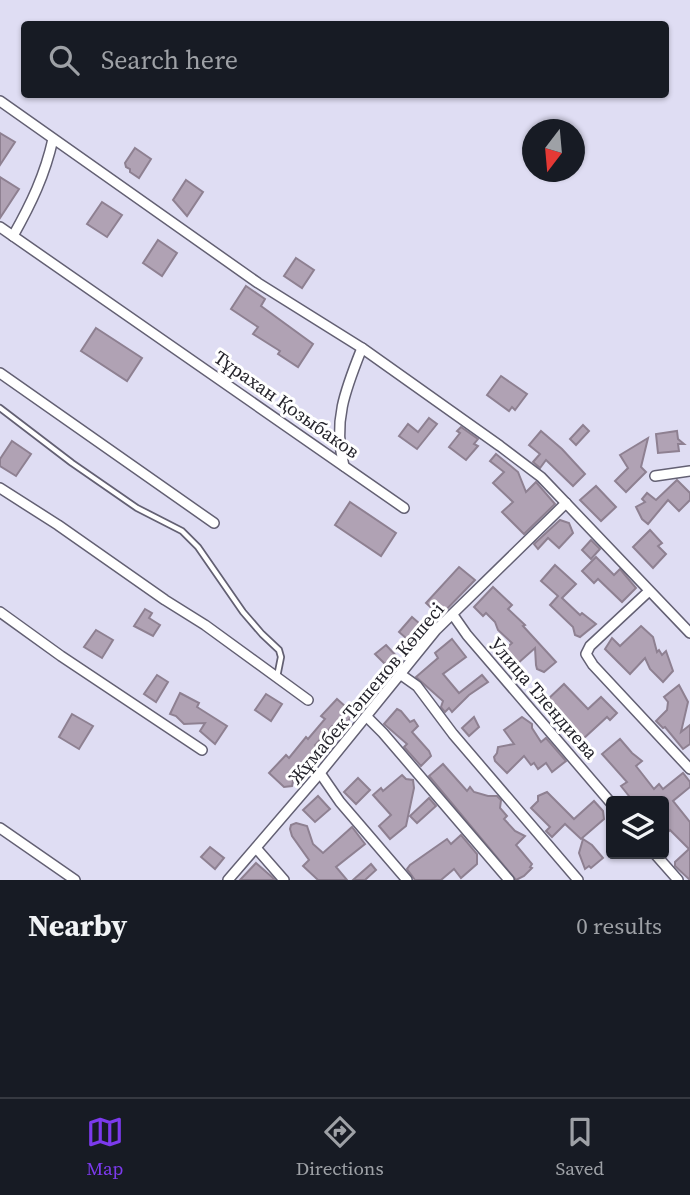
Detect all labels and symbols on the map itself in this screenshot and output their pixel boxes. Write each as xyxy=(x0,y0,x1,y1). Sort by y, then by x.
north arrow xyxy=(522,119,585,182)
street label: Тұрахан Қозыбаков xyxy=(209,344,365,464)
street label: Жұмабек Тәшенов Көшесі xyxy=(282,596,450,789)
street label: Улица Тлендиева xyxy=(484,631,604,765)

